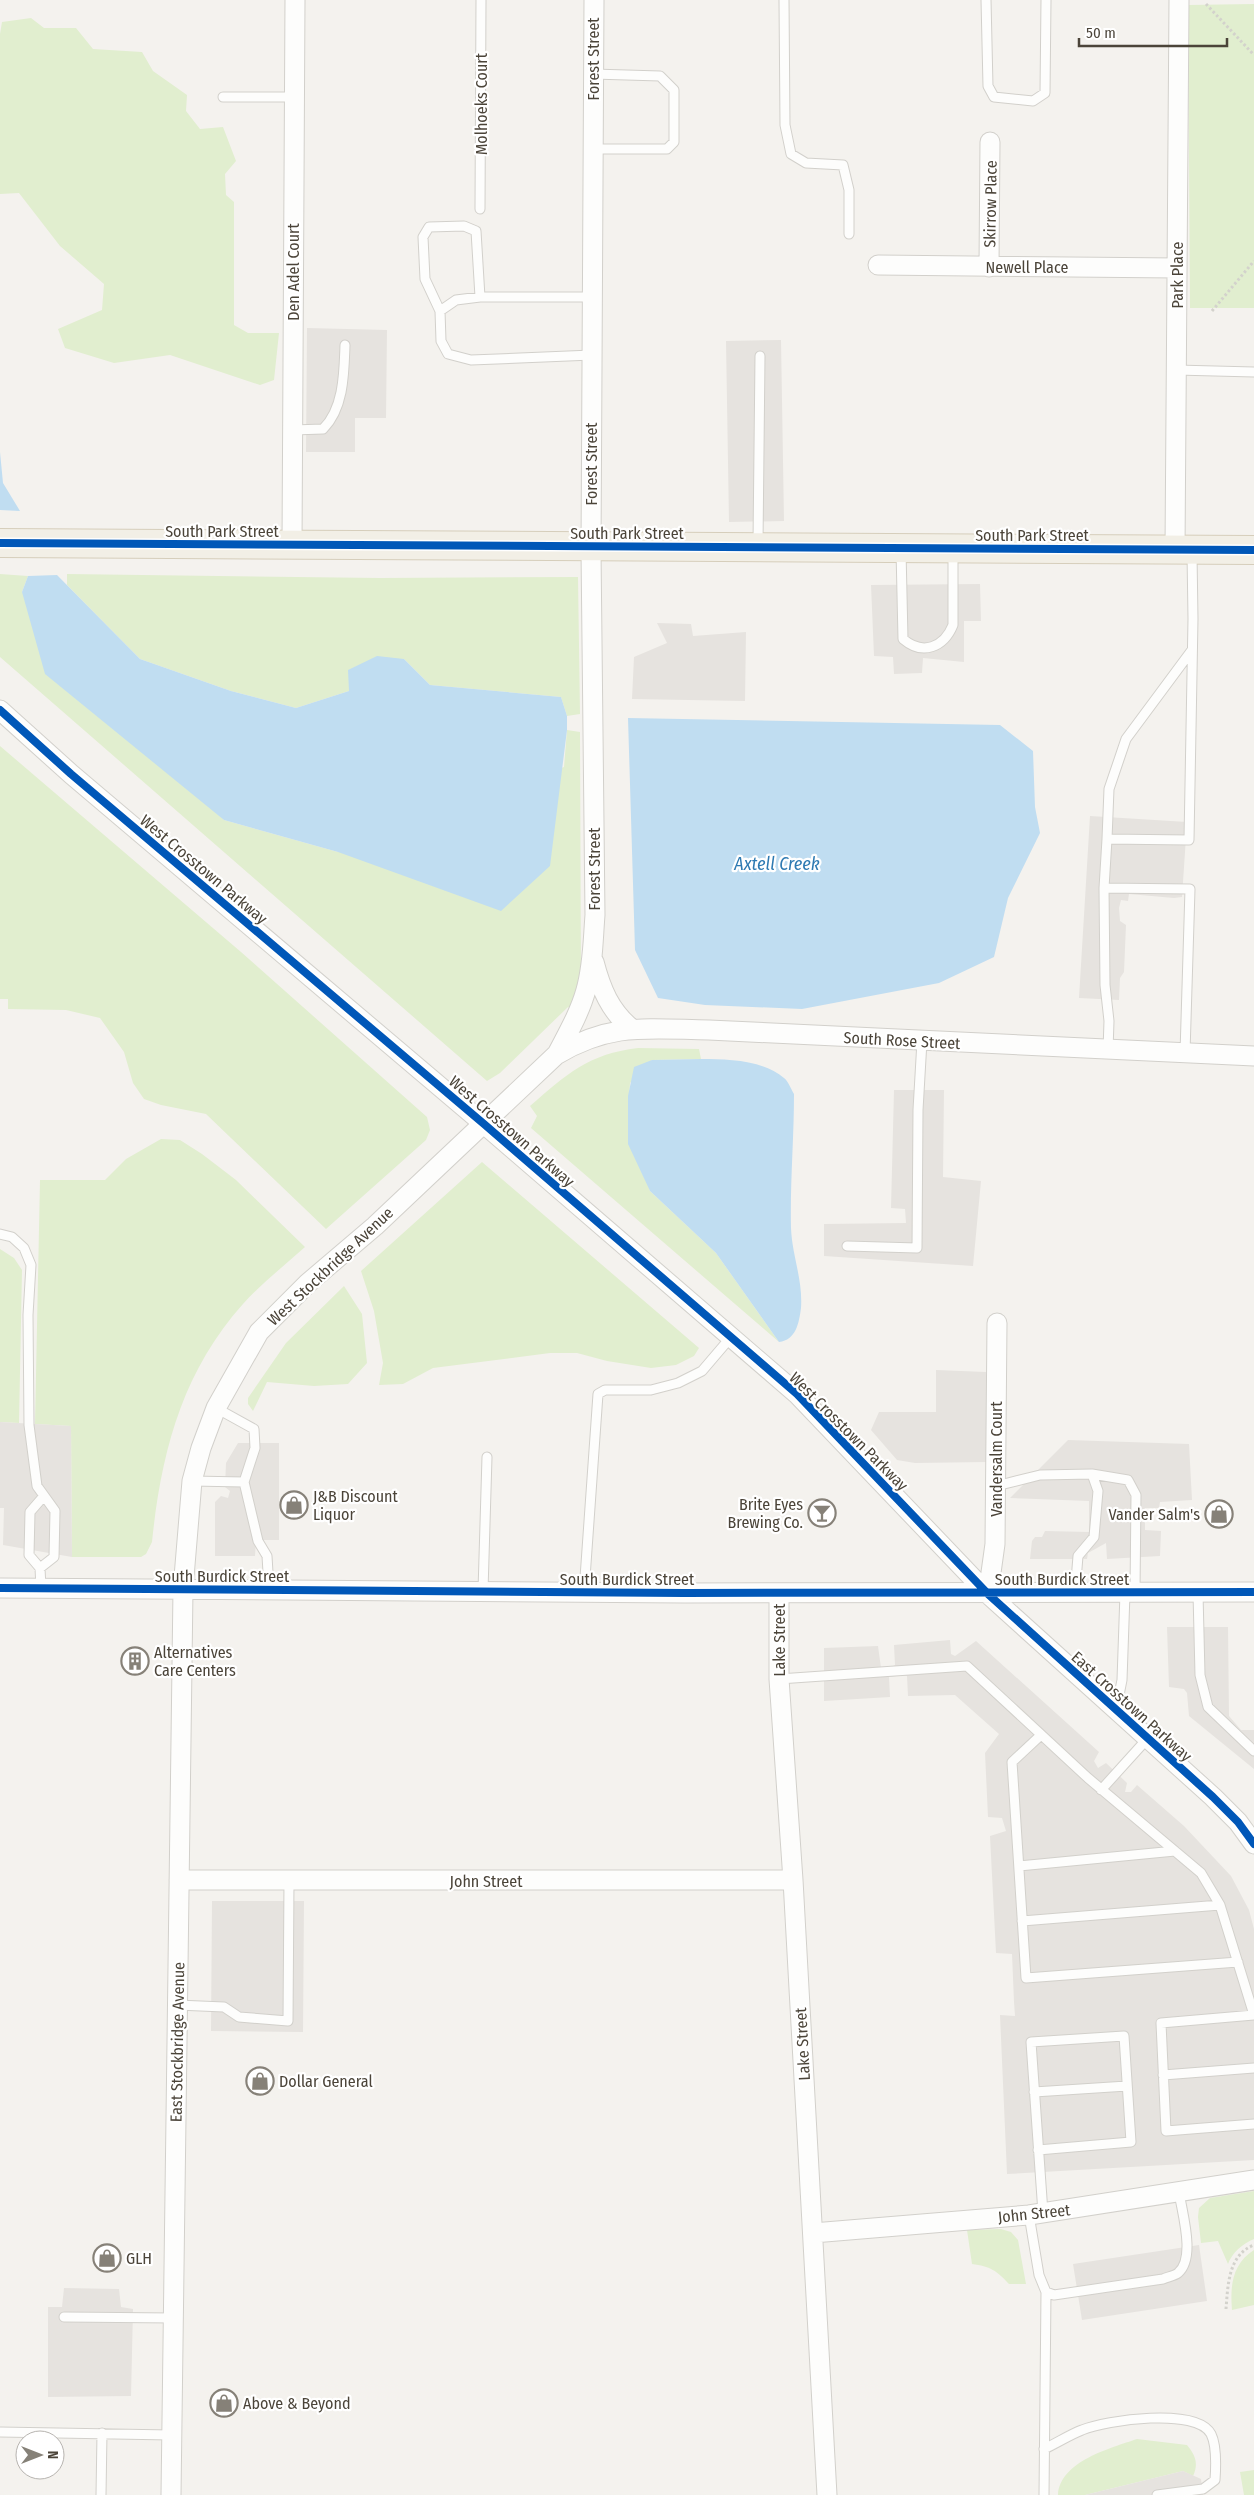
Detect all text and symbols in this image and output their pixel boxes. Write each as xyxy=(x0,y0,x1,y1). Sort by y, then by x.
scale bar xyxy=(1079,15,1226,47)
street label: Forest Street xyxy=(584,17,603,101)
text: 50 m xyxy=(1086,24,1116,42)
street label: Molhoeks Court xyxy=(472,52,491,155)
street label: Skirrow Place xyxy=(980,160,1001,248)
street label: Den Adel Court xyxy=(284,222,303,321)
street label: Park Place xyxy=(1168,242,1187,308)
street label: Newell Place xyxy=(986,258,1069,277)
street label: Forest Street xyxy=(582,422,601,506)
street label: South Park Street xyxy=(165,522,280,541)
street label: South Park Street xyxy=(570,524,685,543)
street label: South Park Street xyxy=(975,526,1090,545)
street label: West Crosstown Parkway xyxy=(136,811,272,929)
street label: Forest Street xyxy=(585,827,604,911)
water label: Axtell Creek xyxy=(733,853,820,875)
street label: South Rose Street xyxy=(843,1028,962,1053)
street label: West Crosstown Parkway xyxy=(445,1072,579,1192)
street label: West Stockbridge Avenue xyxy=(264,1203,397,1330)
street label: West Crosstown Parkway xyxy=(785,1368,913,1495)
street label: Vandersalm Court xyxy=(987,1400,1006,1517)
place label: J&B Discount Liquor xyxy=(313,1487,398,1524)
shop icon: J&B Discount Liquor xyxy=(279,1490,309,1520)
place label: Brite Eyes Brewing Co. xyxy=(728,1495,803,1532)
bar icon: Brite Eyes Brewing Co. xyxy=(807,1498,837,1528)
shop icon: Vander Salm's xyxy=(1204,1499,1234,1529)
place label: Vander Salm's xyxy=(1109,1505,1200,1524)
street label: South Burdick Street xyxy=(155,1567,290,1586)
street label: South Burdick Street xyxy=(560,1570,695,1589)
street label: South Burdick Street xyxy=(995,1570,1130,1589)
street label: Lake Street xyxy=(770,1603,789,1677)
place label: Alternatives Care Centers xyxy=(154,1643,236,1680)
building icon: Alternatives Care Centers xyxy=(120,1646,150,1676)
street label: East Crosstown Parkway xyxy=(1068,1647,1196,1766)
street label: John Street xyxy=(450,1872,523,1891)
street label: East Stockbridge Avenue xyxy=(167,1962,188,2122)
street label: Lake Street xyxy=(791,2006,814,2081)
shop icon: Dollar General xyxy=(245,2066,275,2096)
place label: Dollar General xyxy=(279,2072,373,2091)
street label: John Street xyxy=(997,2200,1072,2227)
shop icon: GLH xyxy=(92,2243,122,2273)
place label: GLH xyxy=(126,2249,152,2268)
shop icon: Above & Beyond xyxy=(209,2388,239,2418)
place label: Above & Beyond xyxy=(243,2394,351,2413)
north arrow xyxy=(15,2430,65,2480)
text: N xyxy=(44,2451,61,2459)

